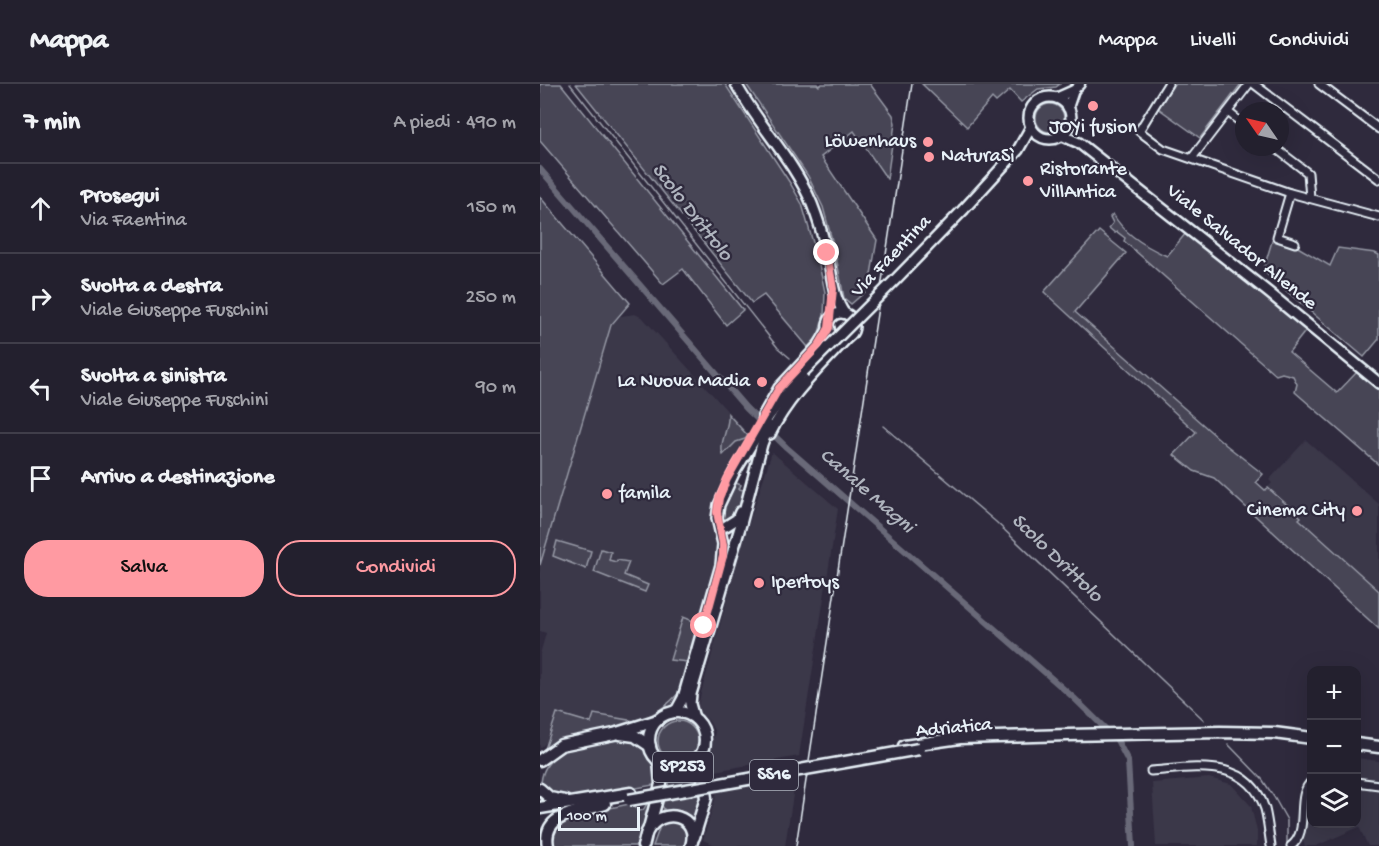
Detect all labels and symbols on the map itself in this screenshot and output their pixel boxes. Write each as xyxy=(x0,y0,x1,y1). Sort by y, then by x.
marker: JOYi fusion xyxy=(1086,99,1100,113)
north arrow xyxy=(1235,102,1289,156)
place label: JOYi fusion xyxy=(1049,117,1138,140)
place label: Löwenhaus xyxy=(824,131,917,154)
marker: Löwenhaus xyxy=(921,135,935,149)
place label: NaturaSì xyxy=(941,146,1015,169)
marker: NaturaSì xyxy=(922,150,936,164)
water label: Scolo Drittolo xyxy=(645,159,738,268)
place label: Ristorante VillAntica xyxy=(1039,159,1128,205)
marker: Ristorante VillAntica xyxy=(1021,174,1035,188)
street label: Viale Salvador Allende xyxy=(1160,180,1321,316)
street label: Via Faentina xyxy=(846,210,938,304)
route end xyxy=(813,239,839,265)
place label: La Nuova Madia xyxy=(617,371,751,394)
marker: La Nuova Madia xyxy=(755,375,769,389)
water label: Canale Magni xyxy=(813,444,921,542)
place label: famila xyxy=(618,483,671,506)
marker: famila xyxy=(600,487,614,501)
place label: Cinema City xyxy=(1247,500,1345,523)
marker: Cinema City xyxy=(1350,504,1364,518)
water label: Scolo Drittolo xyxy=(1005,509,1108,610)
place label: Ipertoys xyxy=(771,572,839,595)
marker: Ipertoys xyxy=(752,576,766,590)
route start xyxy=(690,612,716,638)
street label: Adriatica xyxy=(915,714,994,744)
road number: SP253 xyxy=(653,752,713,782)
road number: SS16 xyxy=(750,760,798,790)
scale bar xyxy=(558,804,640,832)

